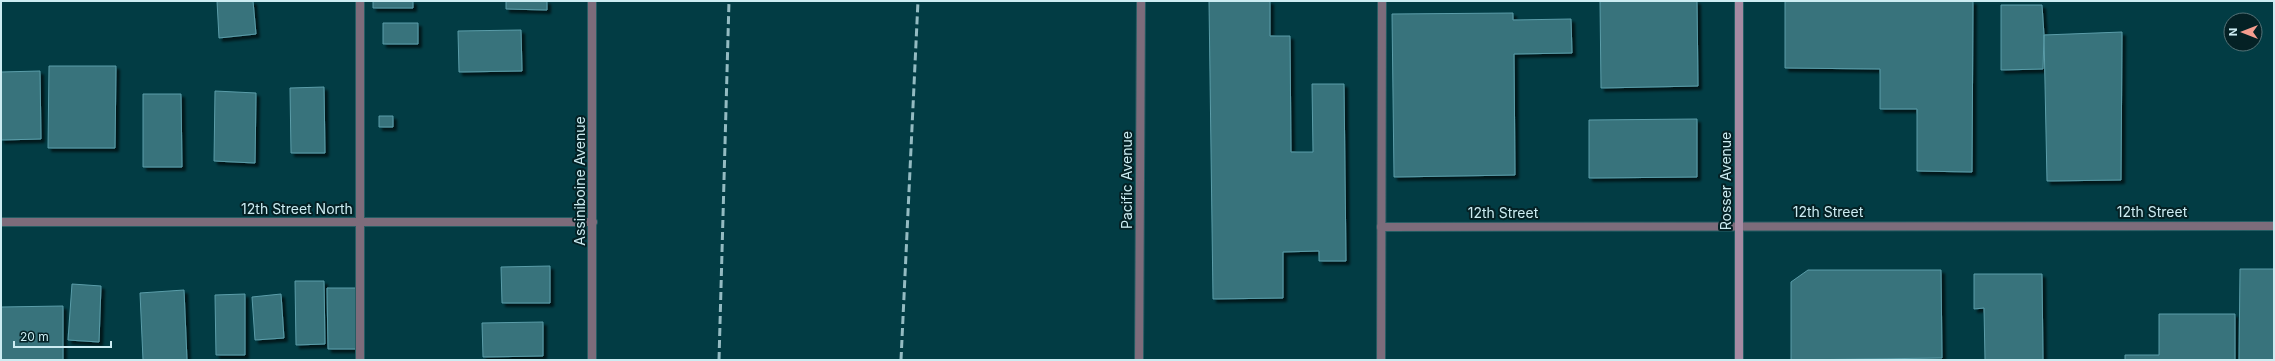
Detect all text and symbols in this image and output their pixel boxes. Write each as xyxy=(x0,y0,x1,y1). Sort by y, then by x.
north arrow xyxy=(2223,12,2263,52)
text: N xyxy=(2226,28,2240,36)
street label: Assiniboine Avenue xyxy=(571,116,588,246)
street label: Pacific Avenue xyxy=(1118,131,1135,229)
street label: Rosser Avenue xyxy=(1717,132,1734,230)
street label: 12th Street North xyxy=(241,200,353,217)
street label: 12th Street xyxy=(1793,203,1864,220)
street label: 12th Street xyxy=(2117,203,2188,220)
street label: 12th Street xyxy=(1468,204,1539,221)
scale bar xyxy=(14,323,111,349)
text: 20 m xyxy=(20,329,49,344)

